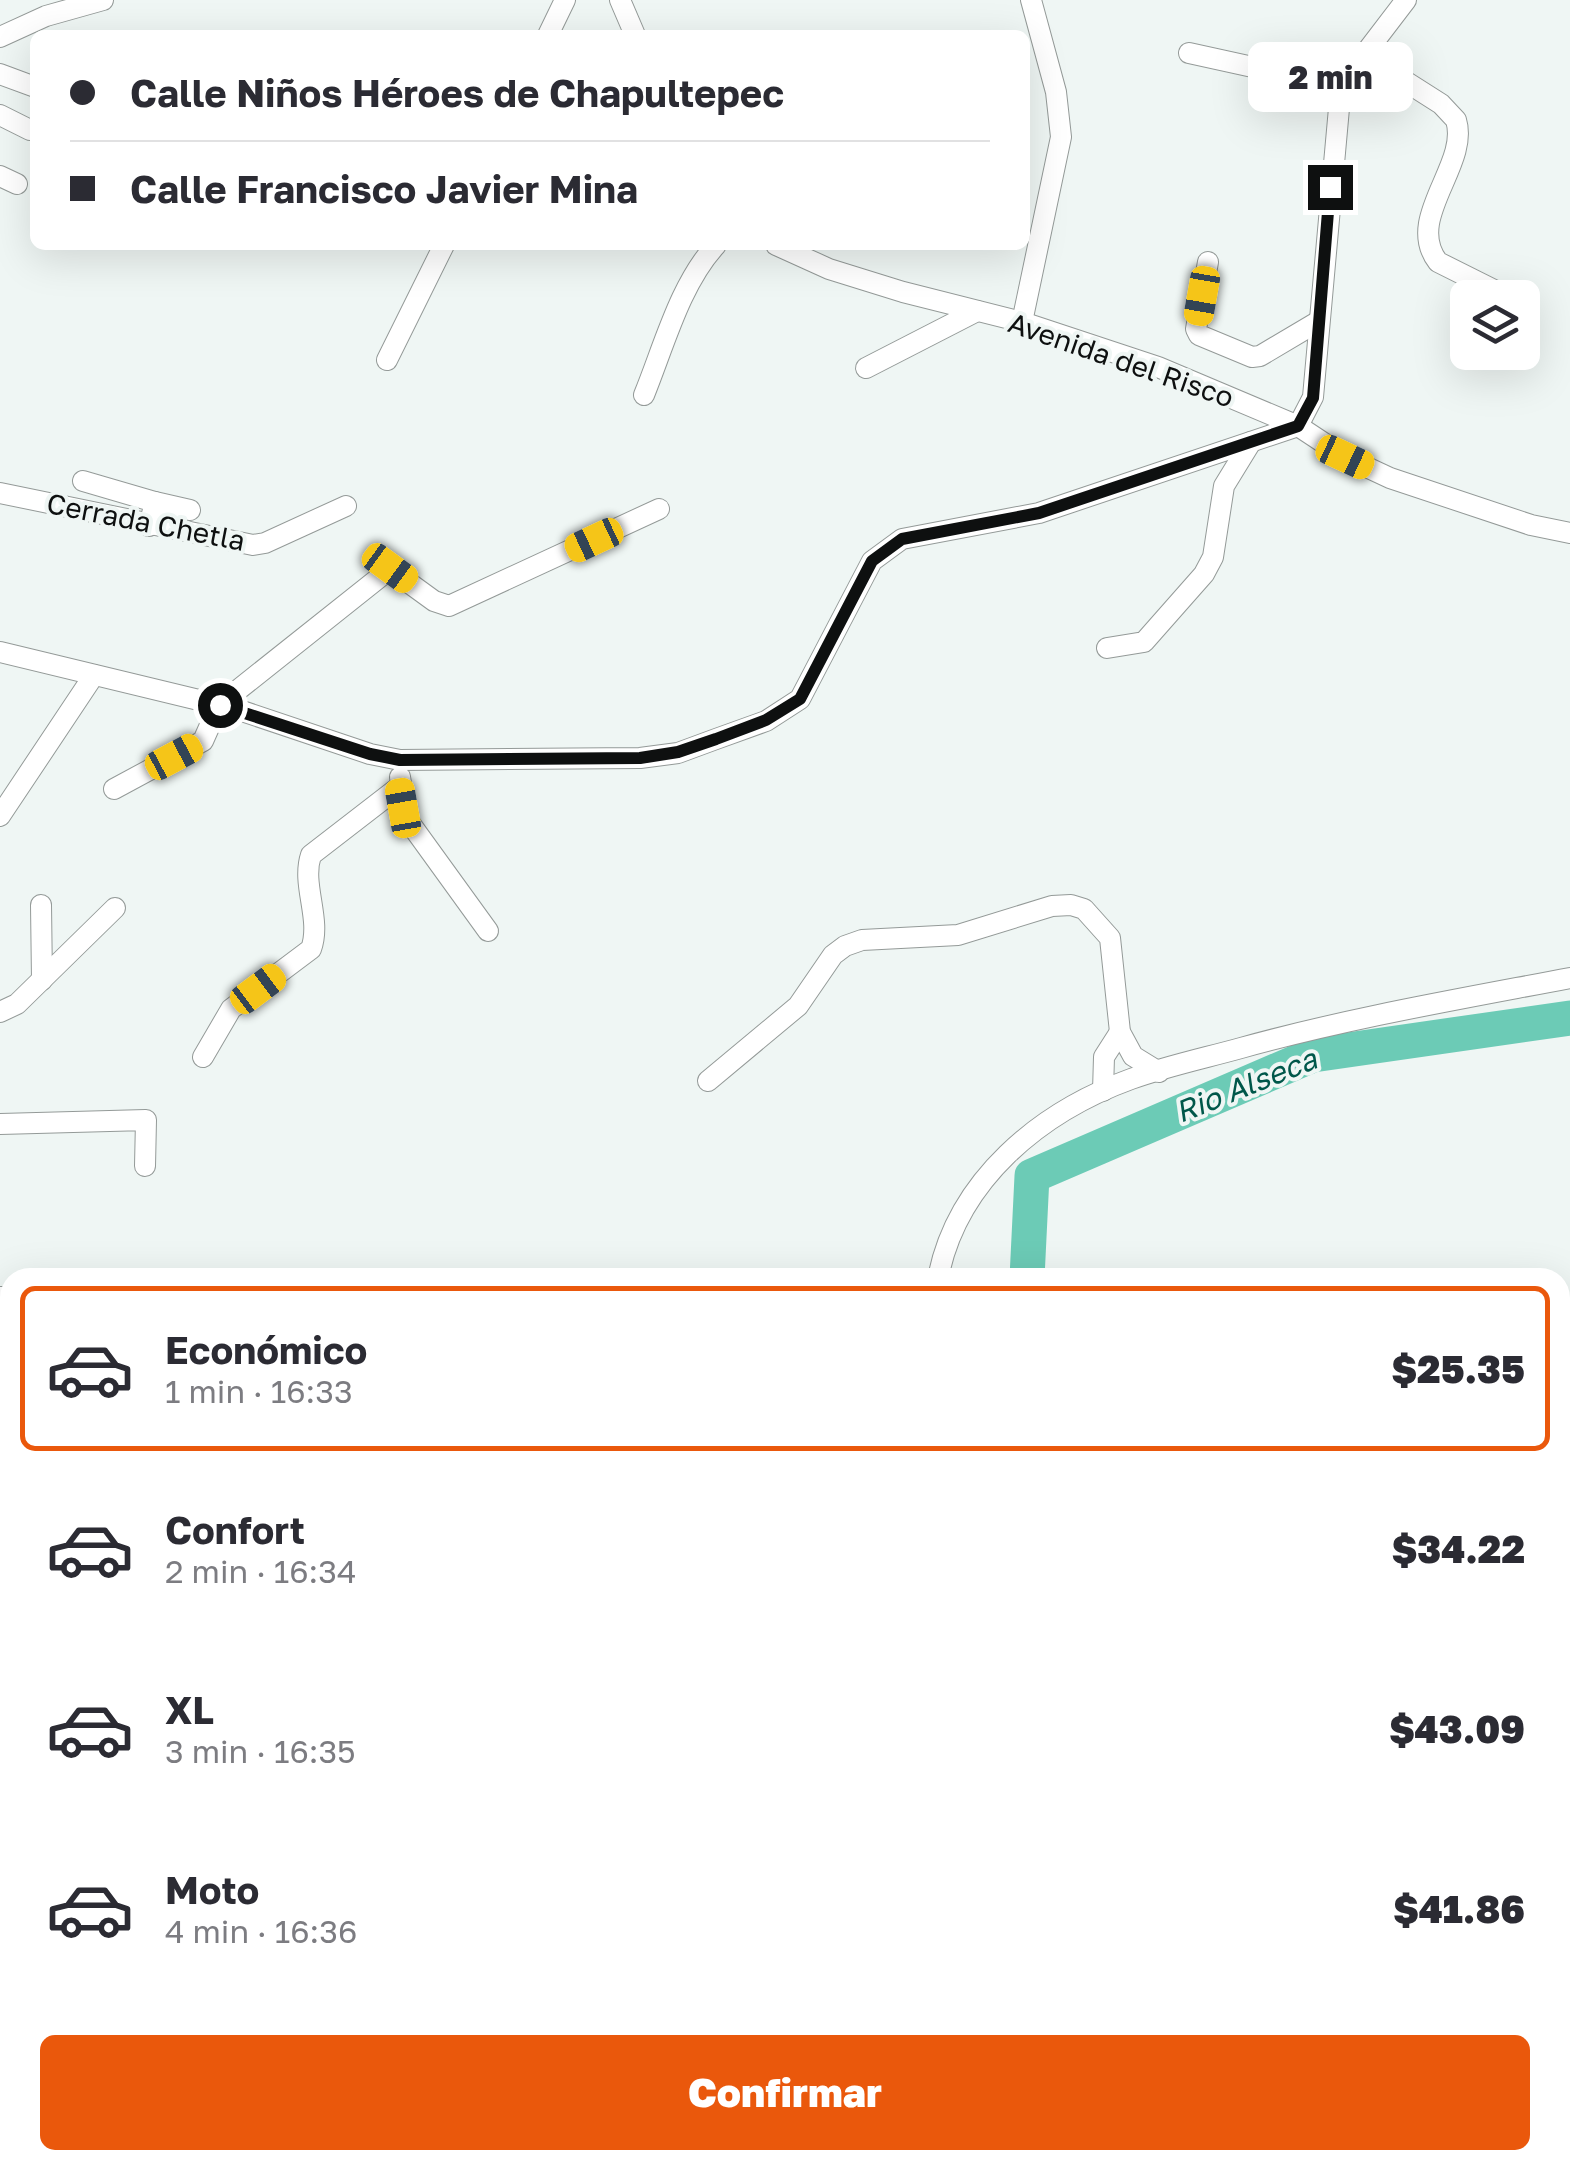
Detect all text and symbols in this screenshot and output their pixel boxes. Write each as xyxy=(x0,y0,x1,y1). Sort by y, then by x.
callout: 2 min xyxy=(1248,42,1412,112)
text: 2 min xyxy=(1288,58,1373,96)
text: Calle Niños Héroes de Chapultepec xyxy=(130,70,784,115)
route end xyxy=(1308,165,1353,210)
text: Calle Francisco Javier Mina xyxy=(130,166,638,211)
car xyxy=(1182,264,1222,328)
map controls xyxy=(1450,280,1540,370)
button: layers xyxy=(1450,280,1540,370)
street label: Avenida del Risco xyxy=(1004,305,1238,414)
car xyxy=(1311,431,1379,483)
street label: Cerrada Chetla xyxy=(44,486,248,557)
car xyxy=(560,514,628,566)
car xyxy=(357,538,423,598)
route start xyxy=(198,683,243,728)
car xyxy=(140,730,208,784)
car xyxy=(383,776,423,840)
car xyxy=(225,959,291,1019)
water label: Rio Alseca xyxy=(1170,1040,1323,1130)
icon: car xyxy=(45,1324,135,1414)
text: Económico xyxy=(165,1327,367,1372)
text: $25.35 xyxy=(1392,1346,1525,1391)
text: 1 min · 16:33 xyxy=(165,1372,353,1410)
icon: car xyxy=(45,1504,135,1594)
text: Confort xyxy=(165,1507,305,1552)
text: $34.22 xyxy=(1392,1526,1525,1571)
text: 2 min · 16:34 xyxy=(165,1552,356,1590)
icon: car xyxy=(45,1684,135,1774)
text: XL xyxy=(165,1687,214,1732)
text: $43.09 xyxy=(1389,1706,1525,1751)
text: 3 min · 16:35 xyxy=(165,1732,356,1770)
icon: car xyxy=(45,1864,135,1954)
text: Moto xyxy=(165,1867,259,1912)
text: $41.86 xyxy=(1393,1886,1525,1931)
text: 4 min · 16:36 xyxy=(165,1912,357,1950)
button: Confirmar xyxy=(40,2035,1530,2150)

